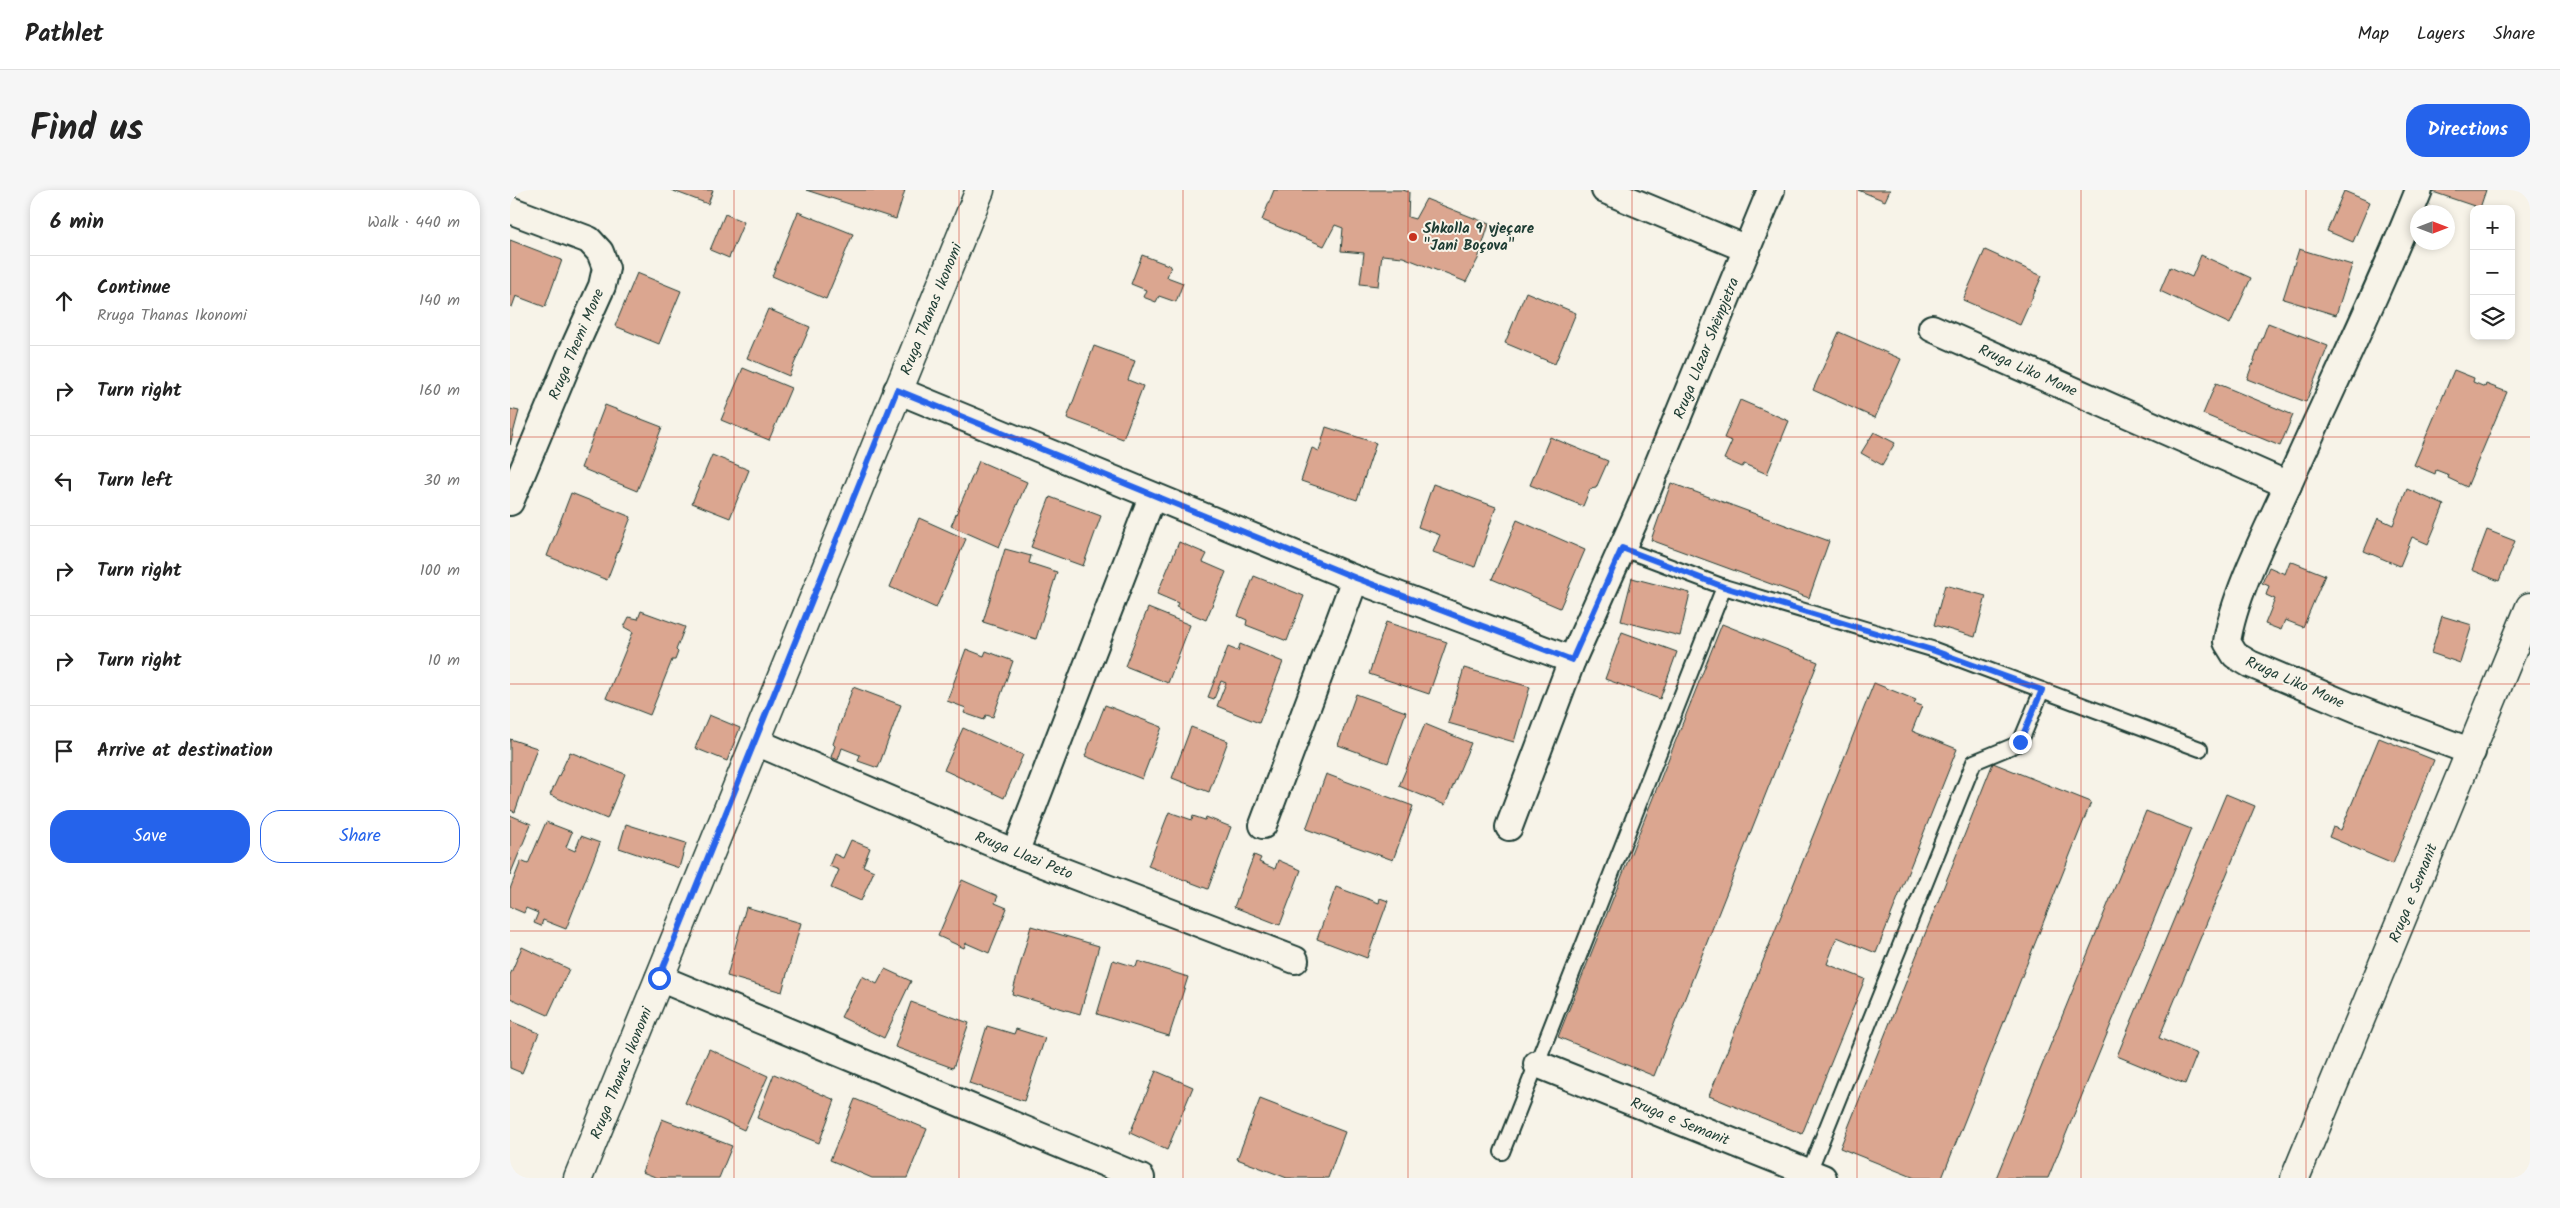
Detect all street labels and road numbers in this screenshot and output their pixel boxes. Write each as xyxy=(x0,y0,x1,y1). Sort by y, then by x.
street label: Rruga Thanas Ikonomi xyxy=(894,238,970,379)
street label: Rruga Llazar Shënpjetra xyxy=(1668,274,1746,423)
street label: Rruga Themi Mone xyxy=(543,285,611,404)
street label: Rruga Liko Mone xyxy=(1974,338,2081,404)
street label: Rruga Liko Mone xyxy=(2241,650,2348,716)
street label: Rruga Llazi Peto xyxy=(971,825,1076,887)
street label: Rruga e Semanit xyxy=(2383,840,2445,947)
street label: Rruga Thanas Ikonomi xyxy=(584,1002,660,1143)
street label: Rruga e Semanit xyxy=(1626,1091,1733,1153)

